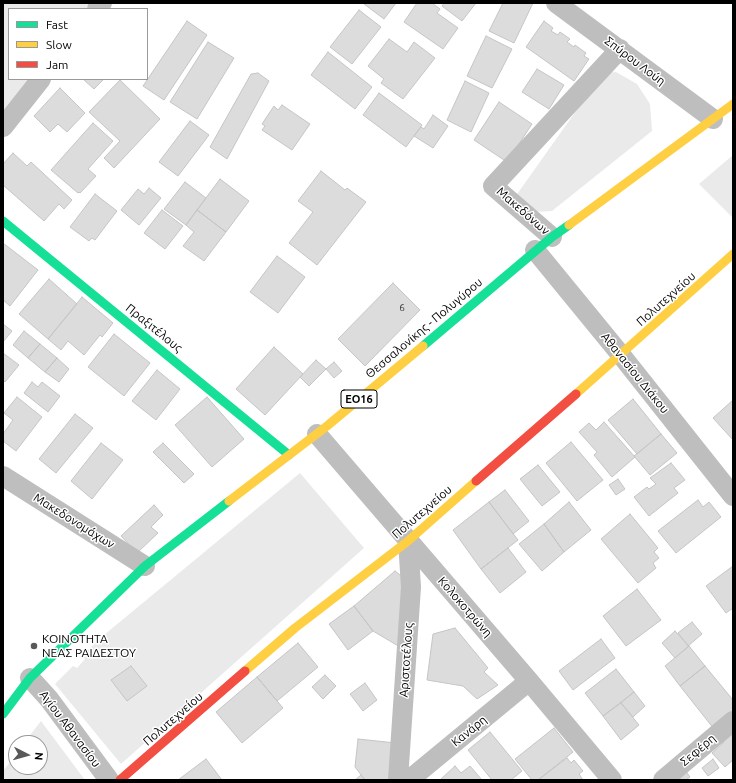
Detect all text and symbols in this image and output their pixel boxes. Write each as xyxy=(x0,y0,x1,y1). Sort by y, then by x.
legend xyxy=(8,8,148,80)
text: Fast xyxy=(46,18,68,31)
street label: Σπύρου Λούη xyxy=(602,33,668,89)
text: Slow xyxy=(46,38,72,51)
text: Jam xyxy=(46,58,68,71)
street label: Μακεδόνων xyxy=(494,184,552,238)
street label: Πολυτεχνείου xyxy=(634,269,698,329)
street label: Θεσσαλονίκης - Πολυγύρου xyxy=(363,275,485,381)
street label: Πραξιτέλους xyxy=(123,301,185,355)
house number: 6 xyxy=(399,302,405,314)
street label: Αθανασίου Διάκου xyxy=(598,330,672,416)
road number: ΕΟ16 xyxy=(341,390,377,408)
street label: Πολυτεχνείου xyxy=(389,482,455,542)
street label: Μακεδονομάχων xyxy=(31,490,117,552)
street label: Κολοκοτρώνη xyxy=(435,574,495,640)
street label: Αριστοτέλους xyxy=(396,622,416,698)
place label: ΚΟΙΝΟΤΗΤΑ ΝΕΑΣ ΡΑΙΔΕΣΤΟΥ xyxy=(42,632,136,660)
marker: ΚΟΙΝΟΤΗΤΑ ΝΕΑΣ ΡΑΙΔΕΣΤΟΥ xyxy=(29,641,39,651)
street label: Αγίου Αθανασίου xyxy=(36,688,104,770)
street label: Πολυτεχνείου xyxy=(140,689,206,749)
street label: Κανάρη xyxy=(448,712,490,750)
street label: Σεφέρη xyxy=(677,731,719,769)
north arrow xyxy=(8,735,48,775)
text: N xyxy=(33,751,45,761)

